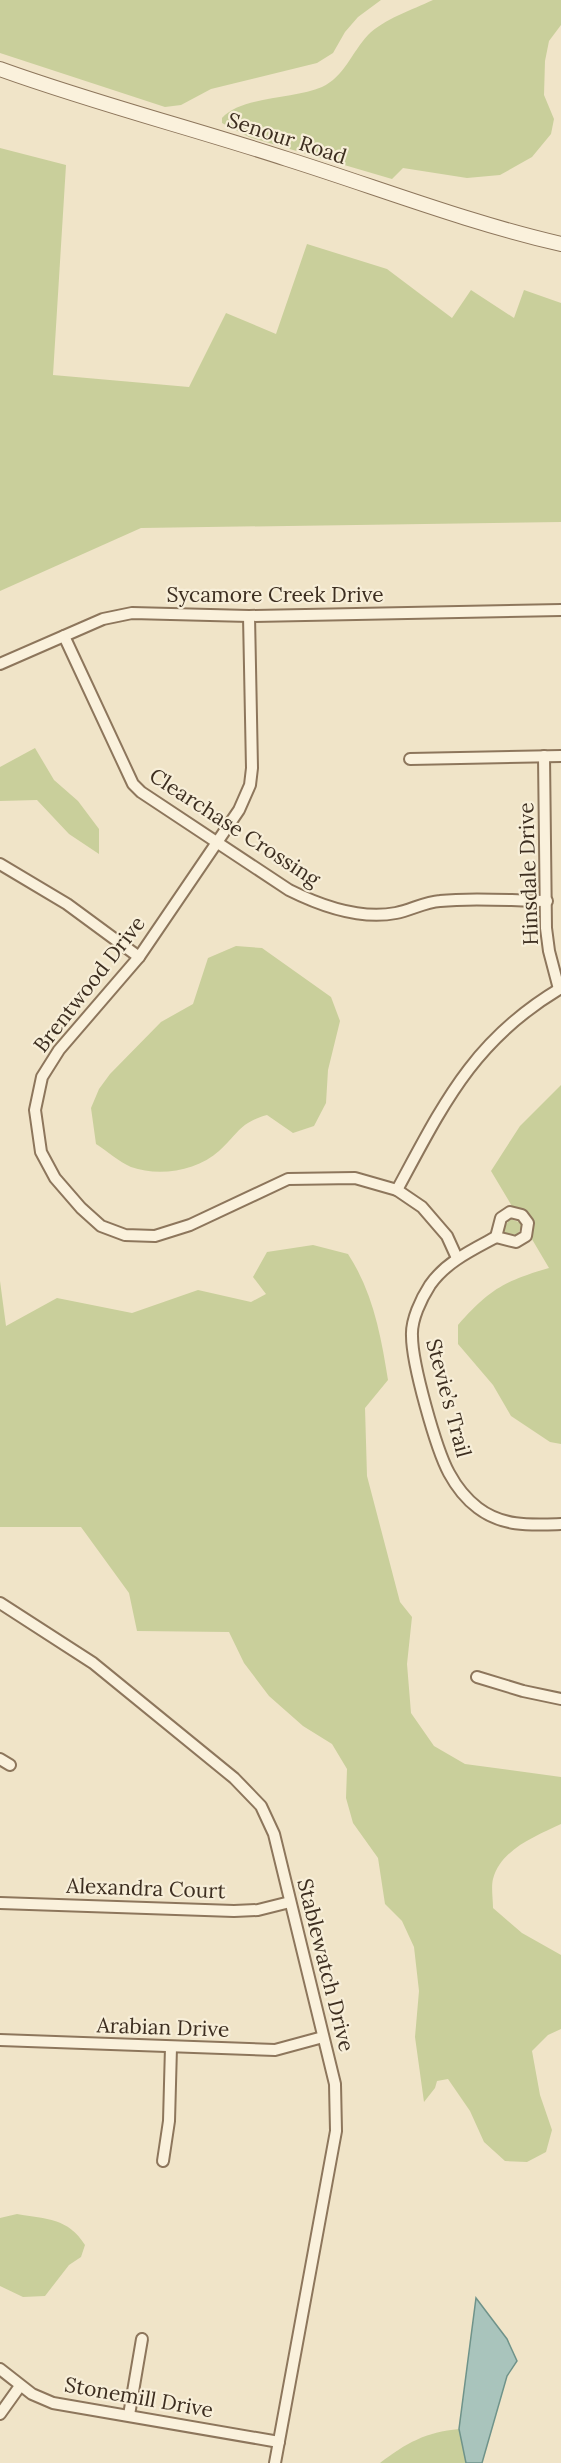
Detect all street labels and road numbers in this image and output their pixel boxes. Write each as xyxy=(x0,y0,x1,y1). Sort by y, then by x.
street label: Senour Road xyxy=(224,106,350,170)
street label: Sycamore Creek Drive xyxy=(166,581,384,608)
street label: Clearchase Crossing xyxy=(144,762,326,893)
street label: Hinsdale Drive xyxy=(512,802,544,946)
street label: Brentwood Drive xyxy=(27,910,151,1058)
street label: Stevie’s Trail xyxy=(420,1336,478,1460)
street label: Alexandra Court xyxy=(65,1872,227,1904)
street label: Stablewatch Drive xyxy=(291,1876,361,2054)
street label: Arabian Drive xyxy=(95,2011,230,2043)
street label: Stonemill Drive xyxy=(63,2371,215,2423)

